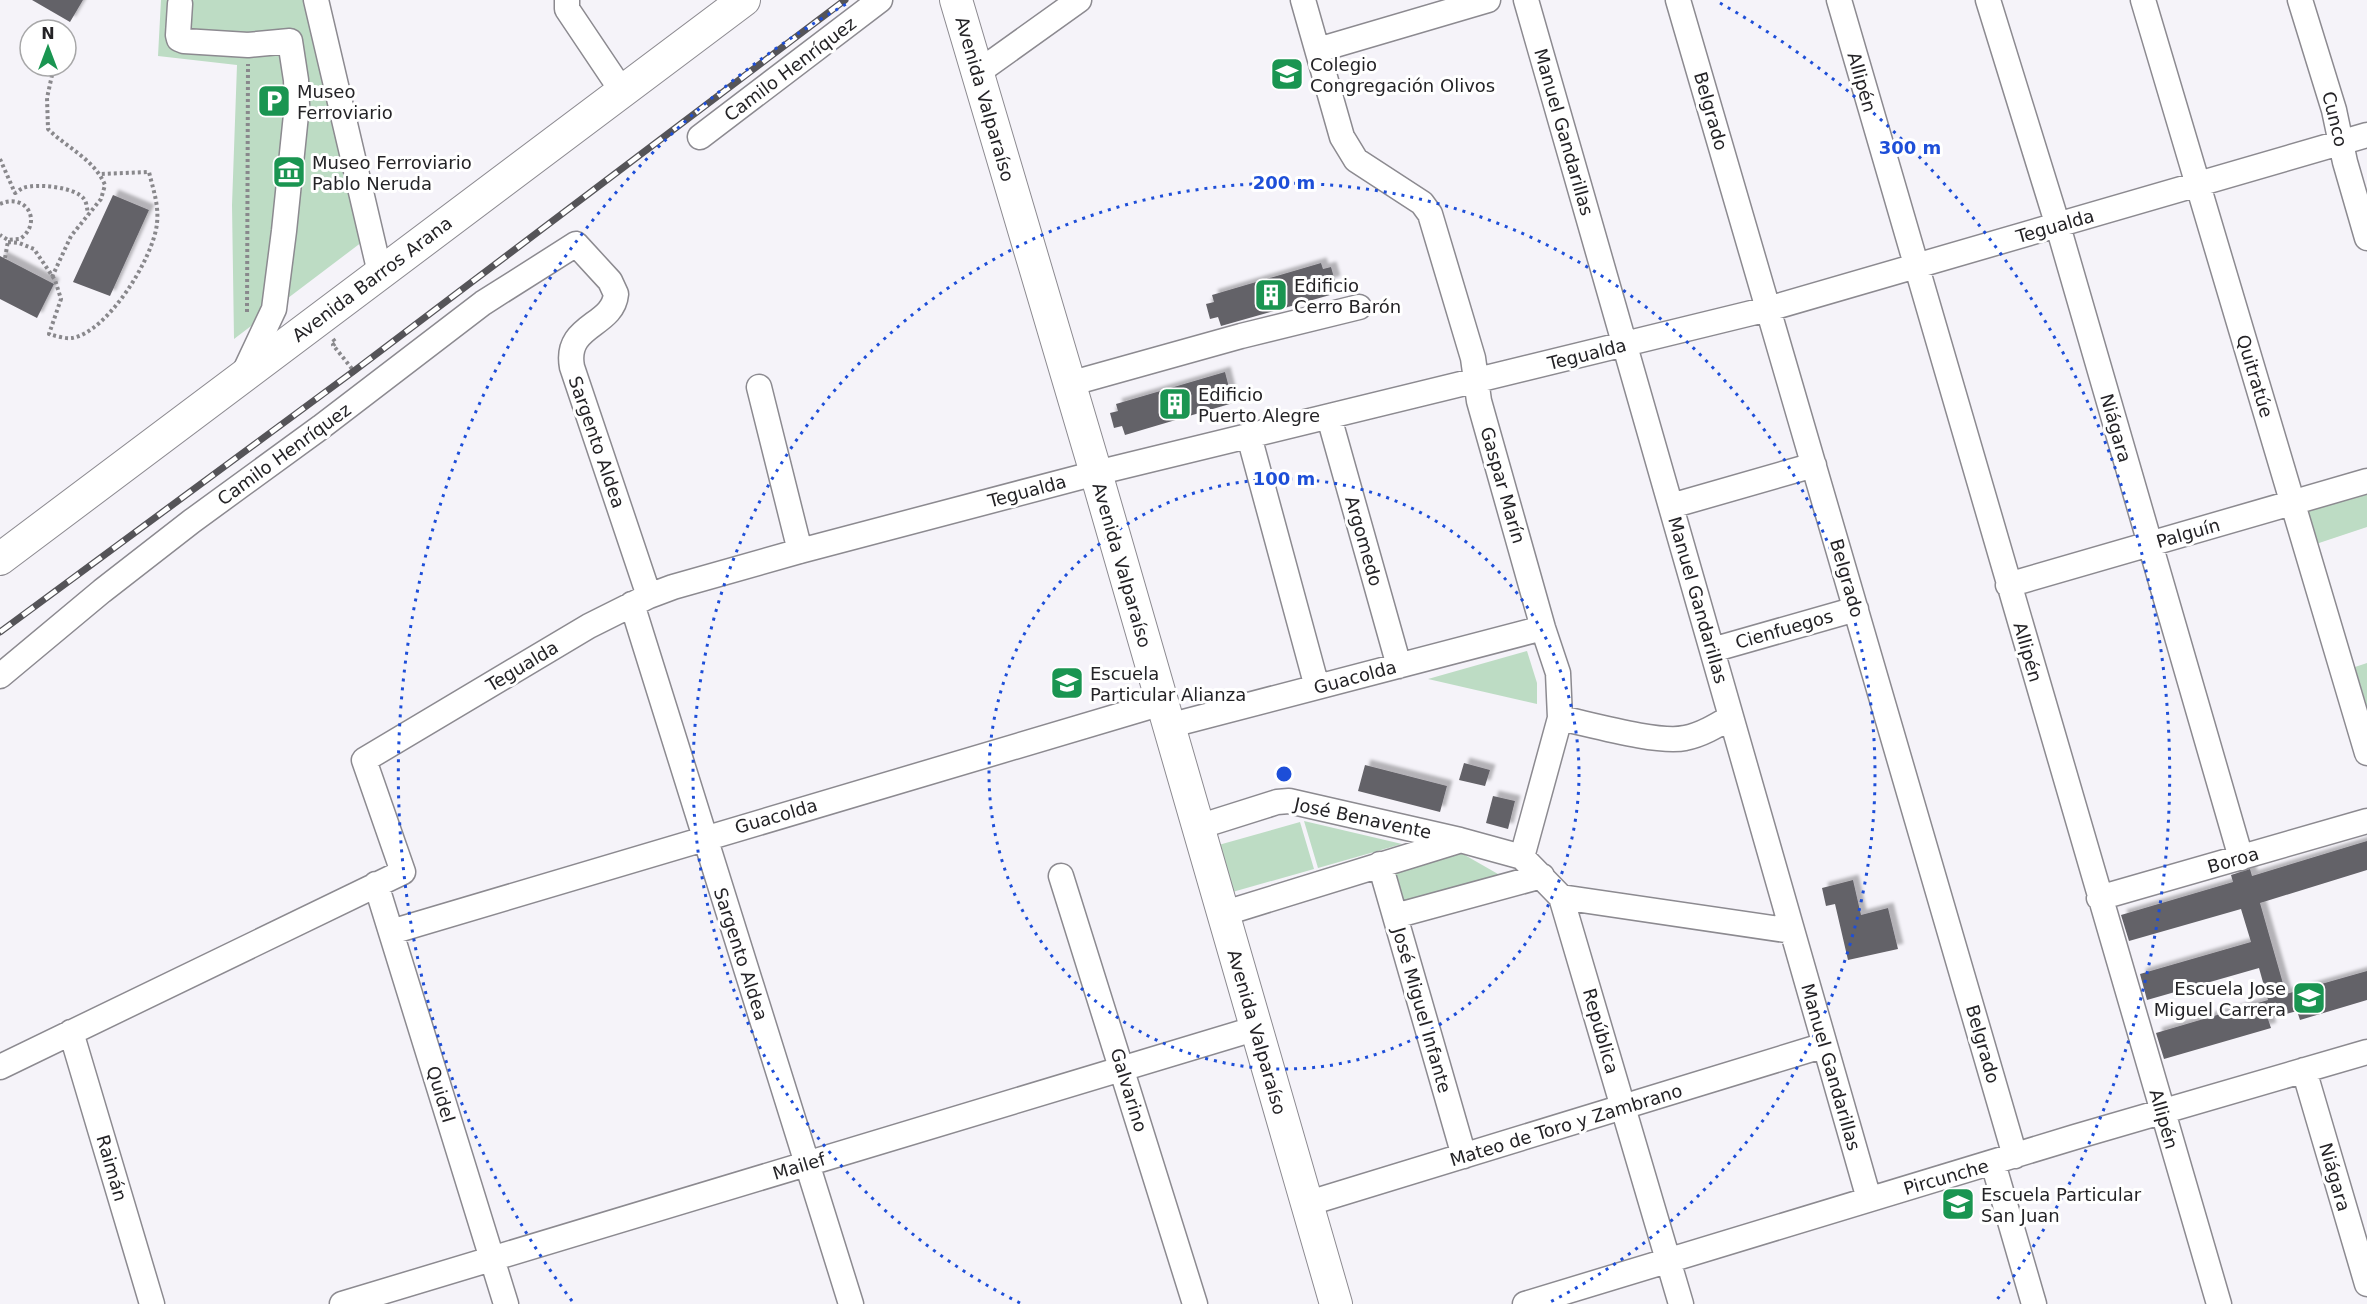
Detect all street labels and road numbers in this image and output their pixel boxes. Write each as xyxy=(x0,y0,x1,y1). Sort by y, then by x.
street label: Camilo Henríquez xyxy=(720,13,860,125)
street label: Avenida Valparaíso xyxy=(951,14,1019,184)
street label: Manuel Gandarillas xyxy=(1530,46,1598,218)
street label: Allipén xyxy=(1843,50,1881,114)
street label: Belgrado xyxy=(1690,69,1732,153)
street label: Cunco xyxy=(2318,89,2352,149)
street label: Tegualda xyxy=(2013,205,2097,247)
street label: Avenida Barros Arana xyxy=(288,212,456,346)
street label: Quitratúe xyxy=(2232,332,2278,420)
street label: Tegualda xyxy=(1545,334,1629,374)
street label: Sargento Aldea xyxy=(565,373,629,511)
street label: Niágara xyxy=(2096,391,2136,465)
street label: Camilo Henríquez xyxy=(213,399,355,509)
street label: Gaspar Marín xyxy=(1476,424,1530,546)
street label: Tegualda xyxy=(985,470,1069,512)
street label: Avenida Valparaíso xyxy=(1088,480,1156,650)
street label: Argomedo xyxy=(1341,493,1387,589)
street label: Manuel Gandarillas xyxy=(1664,514,1732,686)
street label: Palguín xyxy=(2154,514,2222,552)
street label: Belgrado xyxy=(1826,536,1868,620)
street label: Cienfuegos xyxy=(1733,605,1835,653)
street label: Allipén xyxy=(2009,620,2047,684)
street label: Tegualda xyxy=(481,636,562,696)
street label: Guacolda xyxy=(1311,656,1399,698)
street label: José Benavente xyxy=(1292,793,1433,843)
street label: Guacolda xyxy=(732,794,820,838)
street label: Boroa xyxy=(2205,843,2261,877)
street label: Sargento Aldea xyxy=(710,885,772,1023)
street label: José Miguel Infante xyxy=(1388,924,1456,1095)
street label: Avenida Valparaíso xyxy=(1223,947,1291,1117)
street label: Manuel Gandarillas xyxy=(1797,981,1865,1153)
street label: República xyxy=(1579,986,1623,1076)
street label: Belgrado xyxy=(1962,1002,2004,1086)
street label: Galvarino xyxy=(1106,1046,1152,1134)
street label: Quidel xyxy=(422,1063,460,1125)
street label: Mateo de Toro y Zambrano xyxy=(1447,1080,1685,1170)
street label: Allipén xyxy=(2145,1087,2183,1151)
street label: Raimán xyxy=(93,1132,131,1204)
street label: Niágara xyxy=(2315,1140,2355,1214)
street label: Mailef xyxy=(770,1148,829,1184)
street label: Pircunche xyxy=(1901,1155,1991,1199)

